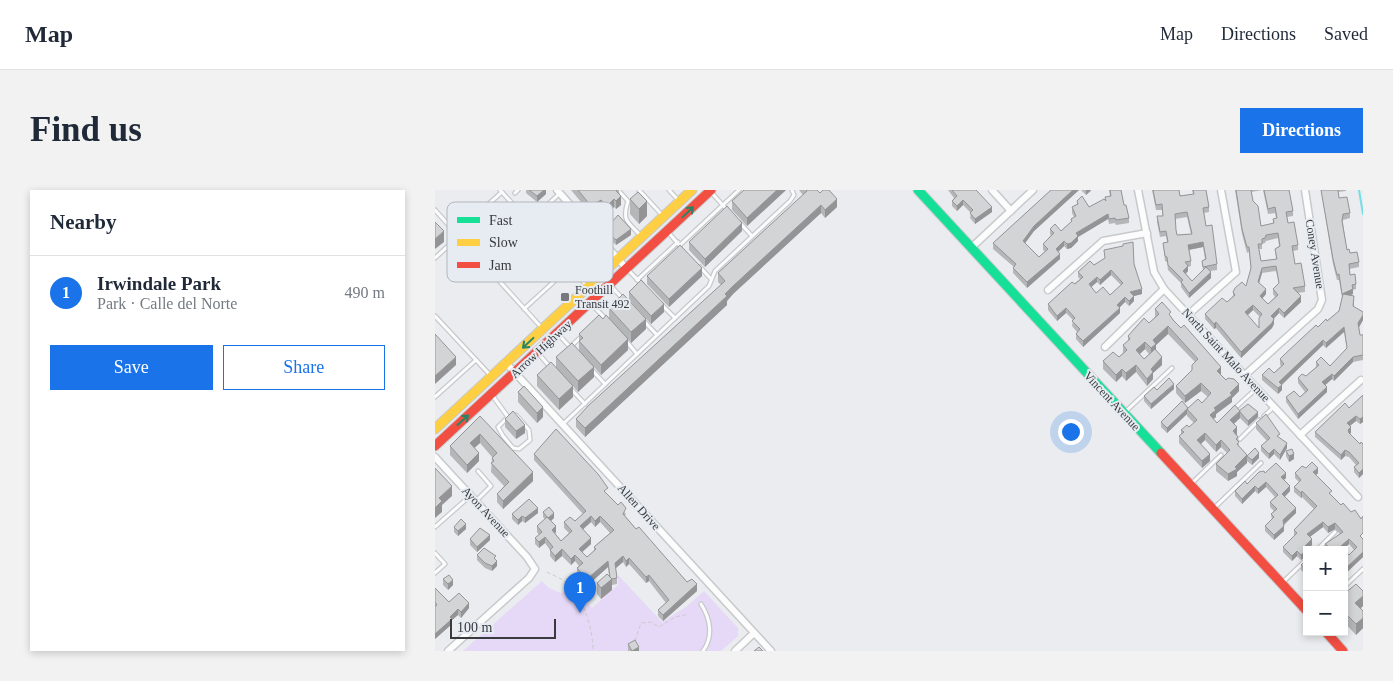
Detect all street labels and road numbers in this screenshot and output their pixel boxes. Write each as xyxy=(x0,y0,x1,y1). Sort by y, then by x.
street label: Coney Avenue xyxy=(1303,218,1327,290)
street label: North Saint Malo Avenue xyxy=(1179,305,1273,405)
street label: Arrow Highway xyxy=(508,317,574,381)
street label: Vincent Avenue xyxy=(1081,368,1143,434)
street label: Allen Drive xyxy=(615,481,663,533)
street label: Ayon Avenue xyxy=(459,484,513,540)

